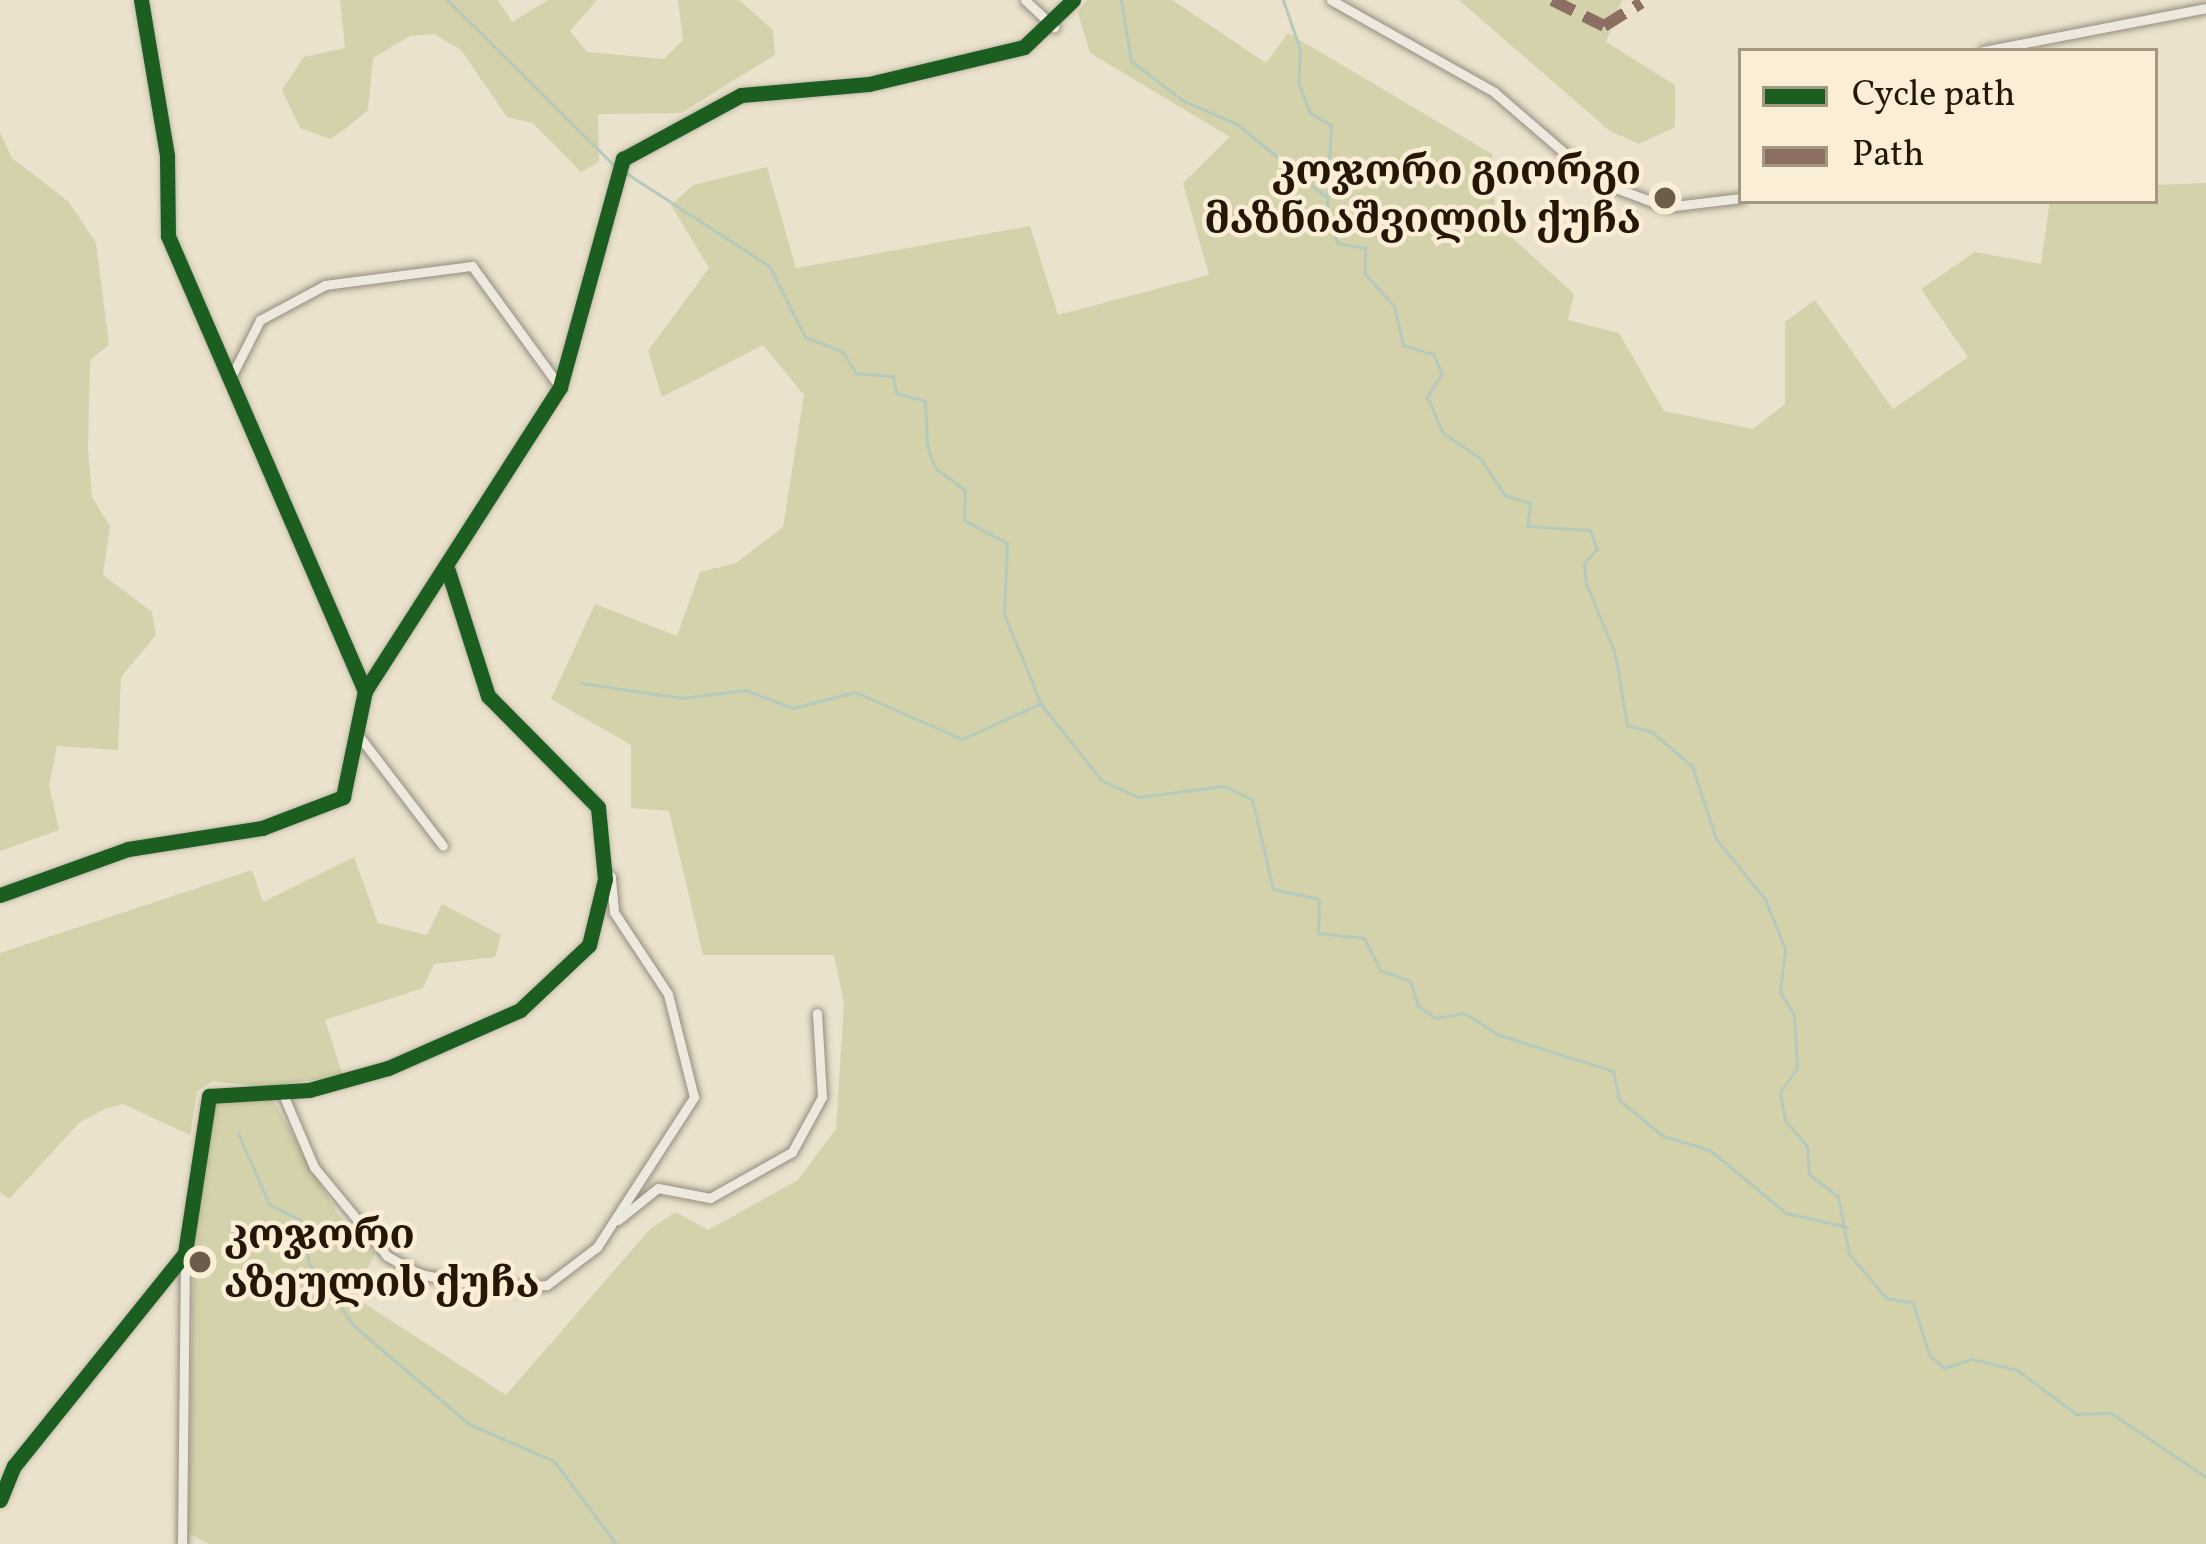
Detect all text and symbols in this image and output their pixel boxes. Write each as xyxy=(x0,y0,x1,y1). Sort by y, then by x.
legend xyxy=(1738,48,2158,204)
text: Cycle path xyxy=(1852,71,2016,121)
text: Path xyxy=(1852,131,1924,181)
place label: კოჯორი გიორგი მაზნიაშვილის ქუჩა xyxy=(1205,149,1641,248)
marker: კოჯორი გიორგი მაზნიაშვილის ქუჩა xyxy=(1652,185,1678,211)
place label: კოჯორი აზეულის ქუჩა xyxy=(224,1213,540,1312)
marker: კოჯორი აზეულის ქუჩა xyxy=(187,1249,213,1275)

